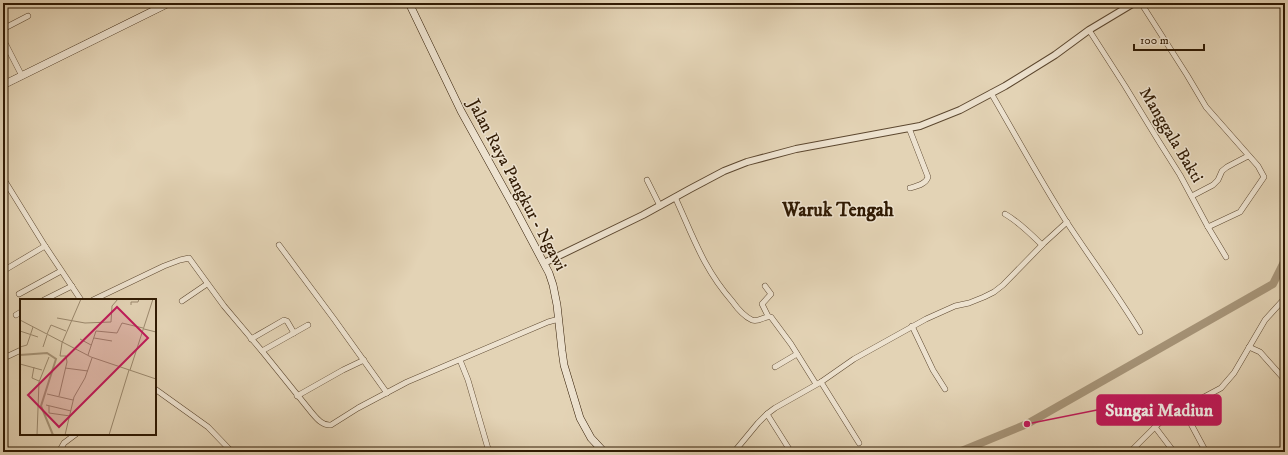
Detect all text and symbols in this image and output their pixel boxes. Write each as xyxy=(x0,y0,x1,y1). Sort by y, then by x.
scale bar xyxy=(1134,26,1204,52)
text: 100 m xyxy=(1140,33,1169,48)
street label: Manggala Bakti xyxy=(1134,83,1208,187)
street label: Jalan Raya Pangkur - Ngawi xyxy=(461,94,572,275)
district label: Waruk Tengah xyxy=(781,199,895,222)
inset map xyxy=(20,299,156,435)
callout: Sungai Madiun xyxy=(1097,395,1221,425)
text: Sungai Madiun xyxy=(1105,400,1214,422)

